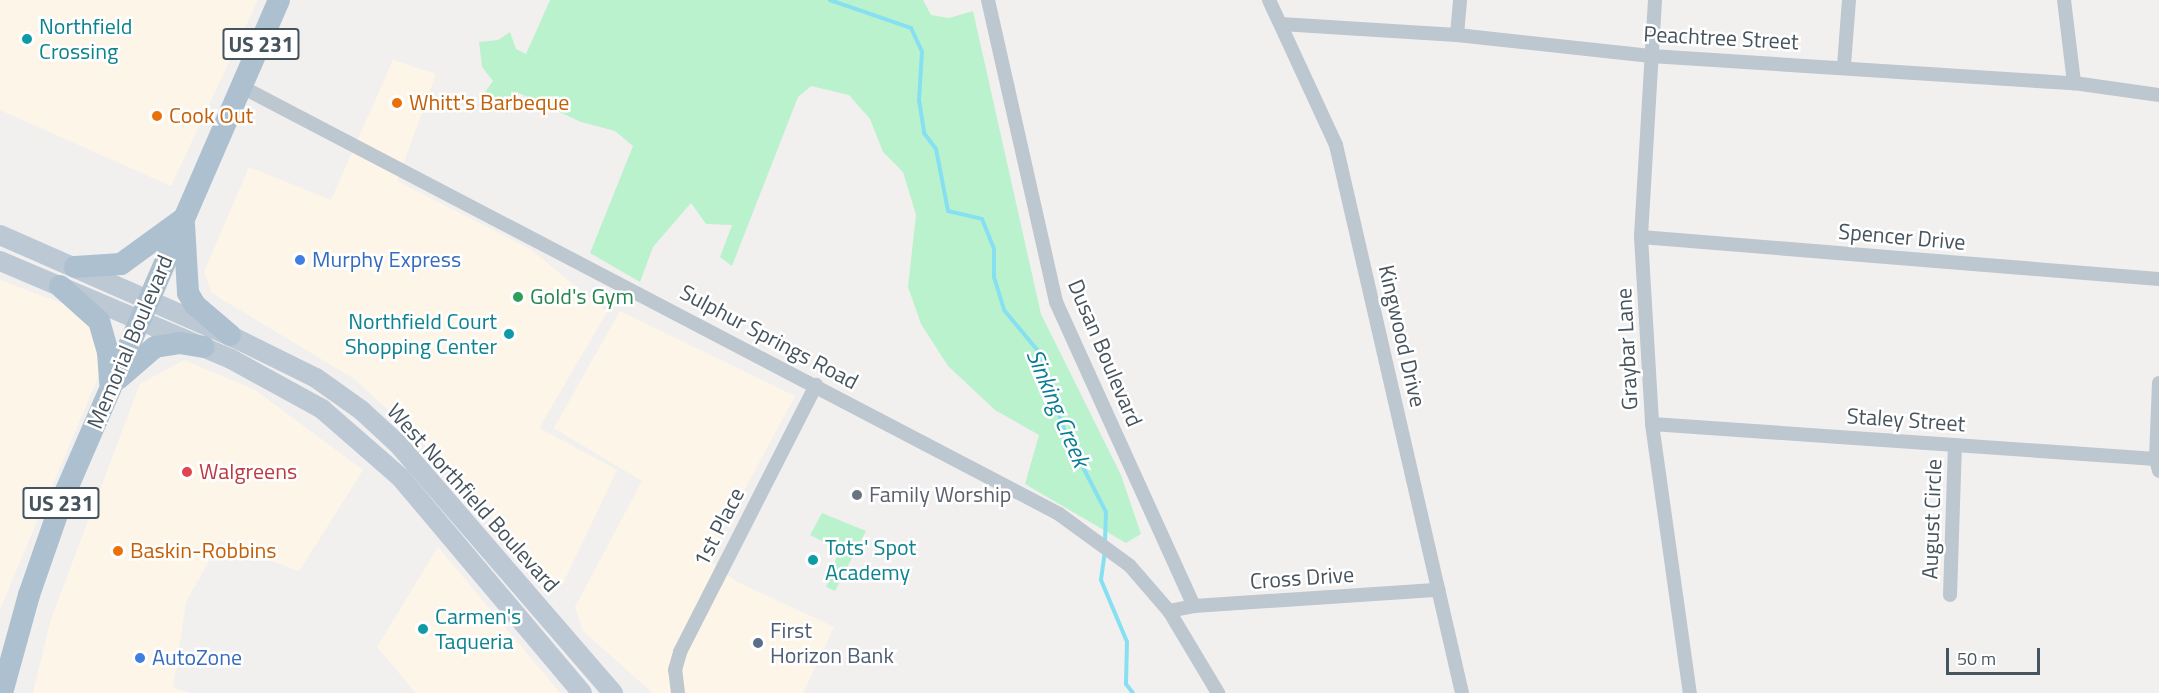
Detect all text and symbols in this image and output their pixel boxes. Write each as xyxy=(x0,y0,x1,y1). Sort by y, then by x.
place label: Northfield Crossing xyxy=(39,13,132,64)
street label: Peachtree Street xyxy=(1643,21,1799,55)
road number: US 231 xyxy=(222,26,300,62)
marker: Northfield Crossing xyxy=(20,32,34,46)
place label: Whitt's Barbeque xyxy=(409,90,569,116)
marker: Whitt's Barbeque xyxy=(390,96,404,110)
place label: Cook Out xyxy=(169,103,253,129)
marker: Cook Out xyxy=(150,109,164,123)
street label: Spencer Drive xyxy=(1837,218,1967,256)
place label: Murphy Express xyxy=(312,247,461,273)
street label: Memorial Boulevard xyxy=(81,251,179,433)
marker: Murphy Express xyxy=(293,253,307,267)
street label: Kingwood Drive xyxy=(1373,262,1431,410)
street label: Dusan Boulevard xyxy=(1062,276,1148,430)
street label: Sulphur Springs Road xyxy=(675,279,863,395)
place label: Gold's Gym xyxy=(530,284,634,310)
street label: Graybar Lane xyxy=(1611,287,1643,411)
marker: Gold's Gym xyxy=(511,290,525,304)
place label: Northfield Court Shopping Center xyxy=(345,308,497,360)
marker: Northfield Court Shopping Center xyxy=(502,327,516,341)
water label: Sinking Creek xyxy=(1020,345,1096,471)
street label: West Northfield Boulevard xyxy=(381,398,565,598)
street label: Staley Street xyxy=(1846,403,1966,437)
street label: August Circle xyxy=(1917,458,1947,580)
place label: Walgreens xyxy=(199,459,297,485)
marker: Walgreens xyxy=(180,465,194,479)
place label: Family Worship xyxy=(869,482,1011,508)
street label: 1st Place xyxy=(688,483,750,571)
road number: US 231 xyxy=(22,485,100,521)
marker: Family Worship xyxy=(850,488,864,502)
place label: Tots' Spot Academy xyxy=(825,534,916,586)
place label: Baskin-Robbins xyxy=(130,538,277,564)
marker: Baskin-Robbins xyxy=(111,544,125,558)
marker: Tots' Spot Academy xyxy=(806,553,820,567)
street label: Cross Drive xyxy=(1249,561,1355,595)
place label: Carmen's Taqueria xyxy=(435,603,521,654)
place label: First Horizon Bank xyxy=(770,617,894,668)
marker: Carmen's Taqueria xyxy=(416,622,430,636)
marker: First Horizon Bank xyxy=(751,636,765,650)
scale bar xyxy=(1949,636,2044,674)
place label: AutoZone xyxy=(152,645,242,671)
text: 50 m xyxy=(1957,645,1996,672)
marker: AutoZone xyxy=(133,651,147,665)

